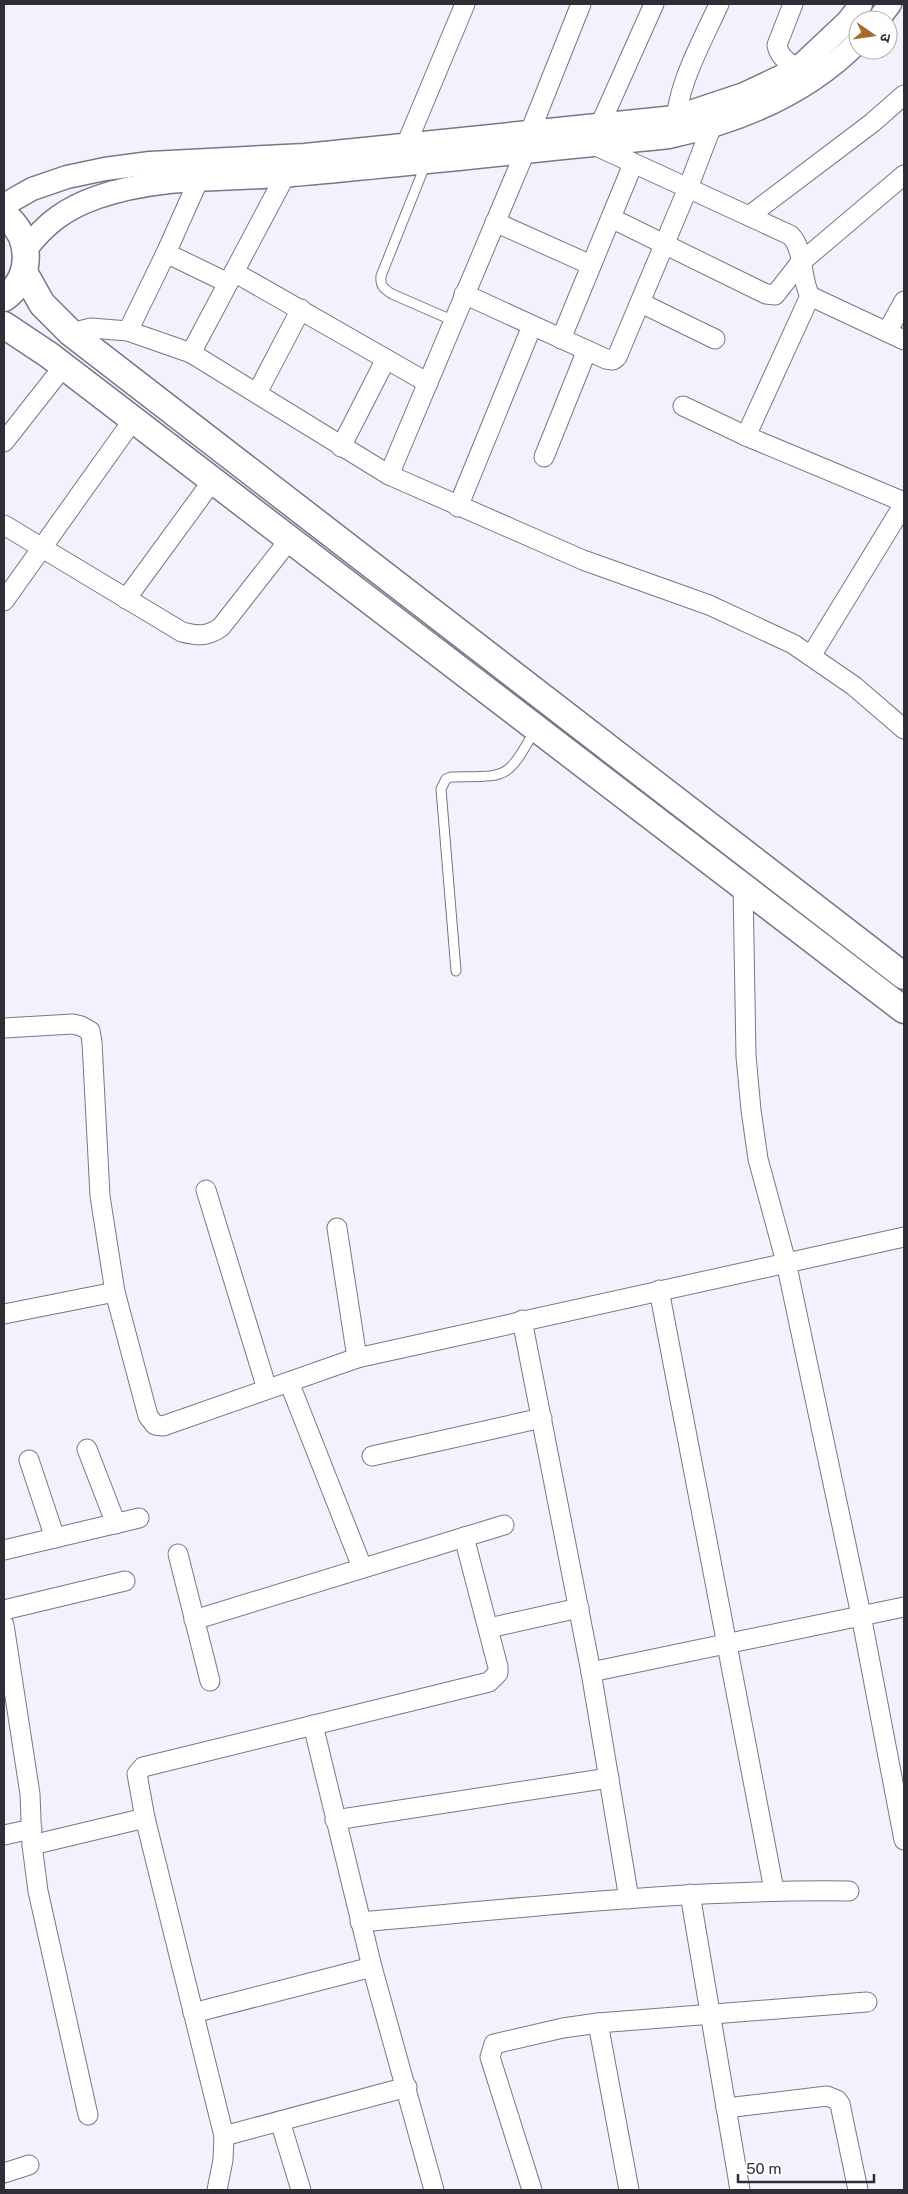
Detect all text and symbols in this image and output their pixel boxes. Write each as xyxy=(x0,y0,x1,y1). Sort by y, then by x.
north arrow xyxy=(848,10,898,60)
text: उ xyxy=(877,32,894,44)
scale bar xyxy=(738,2152,874,2184)
text: 50 m xyxy=(746,2160,781,2177)

